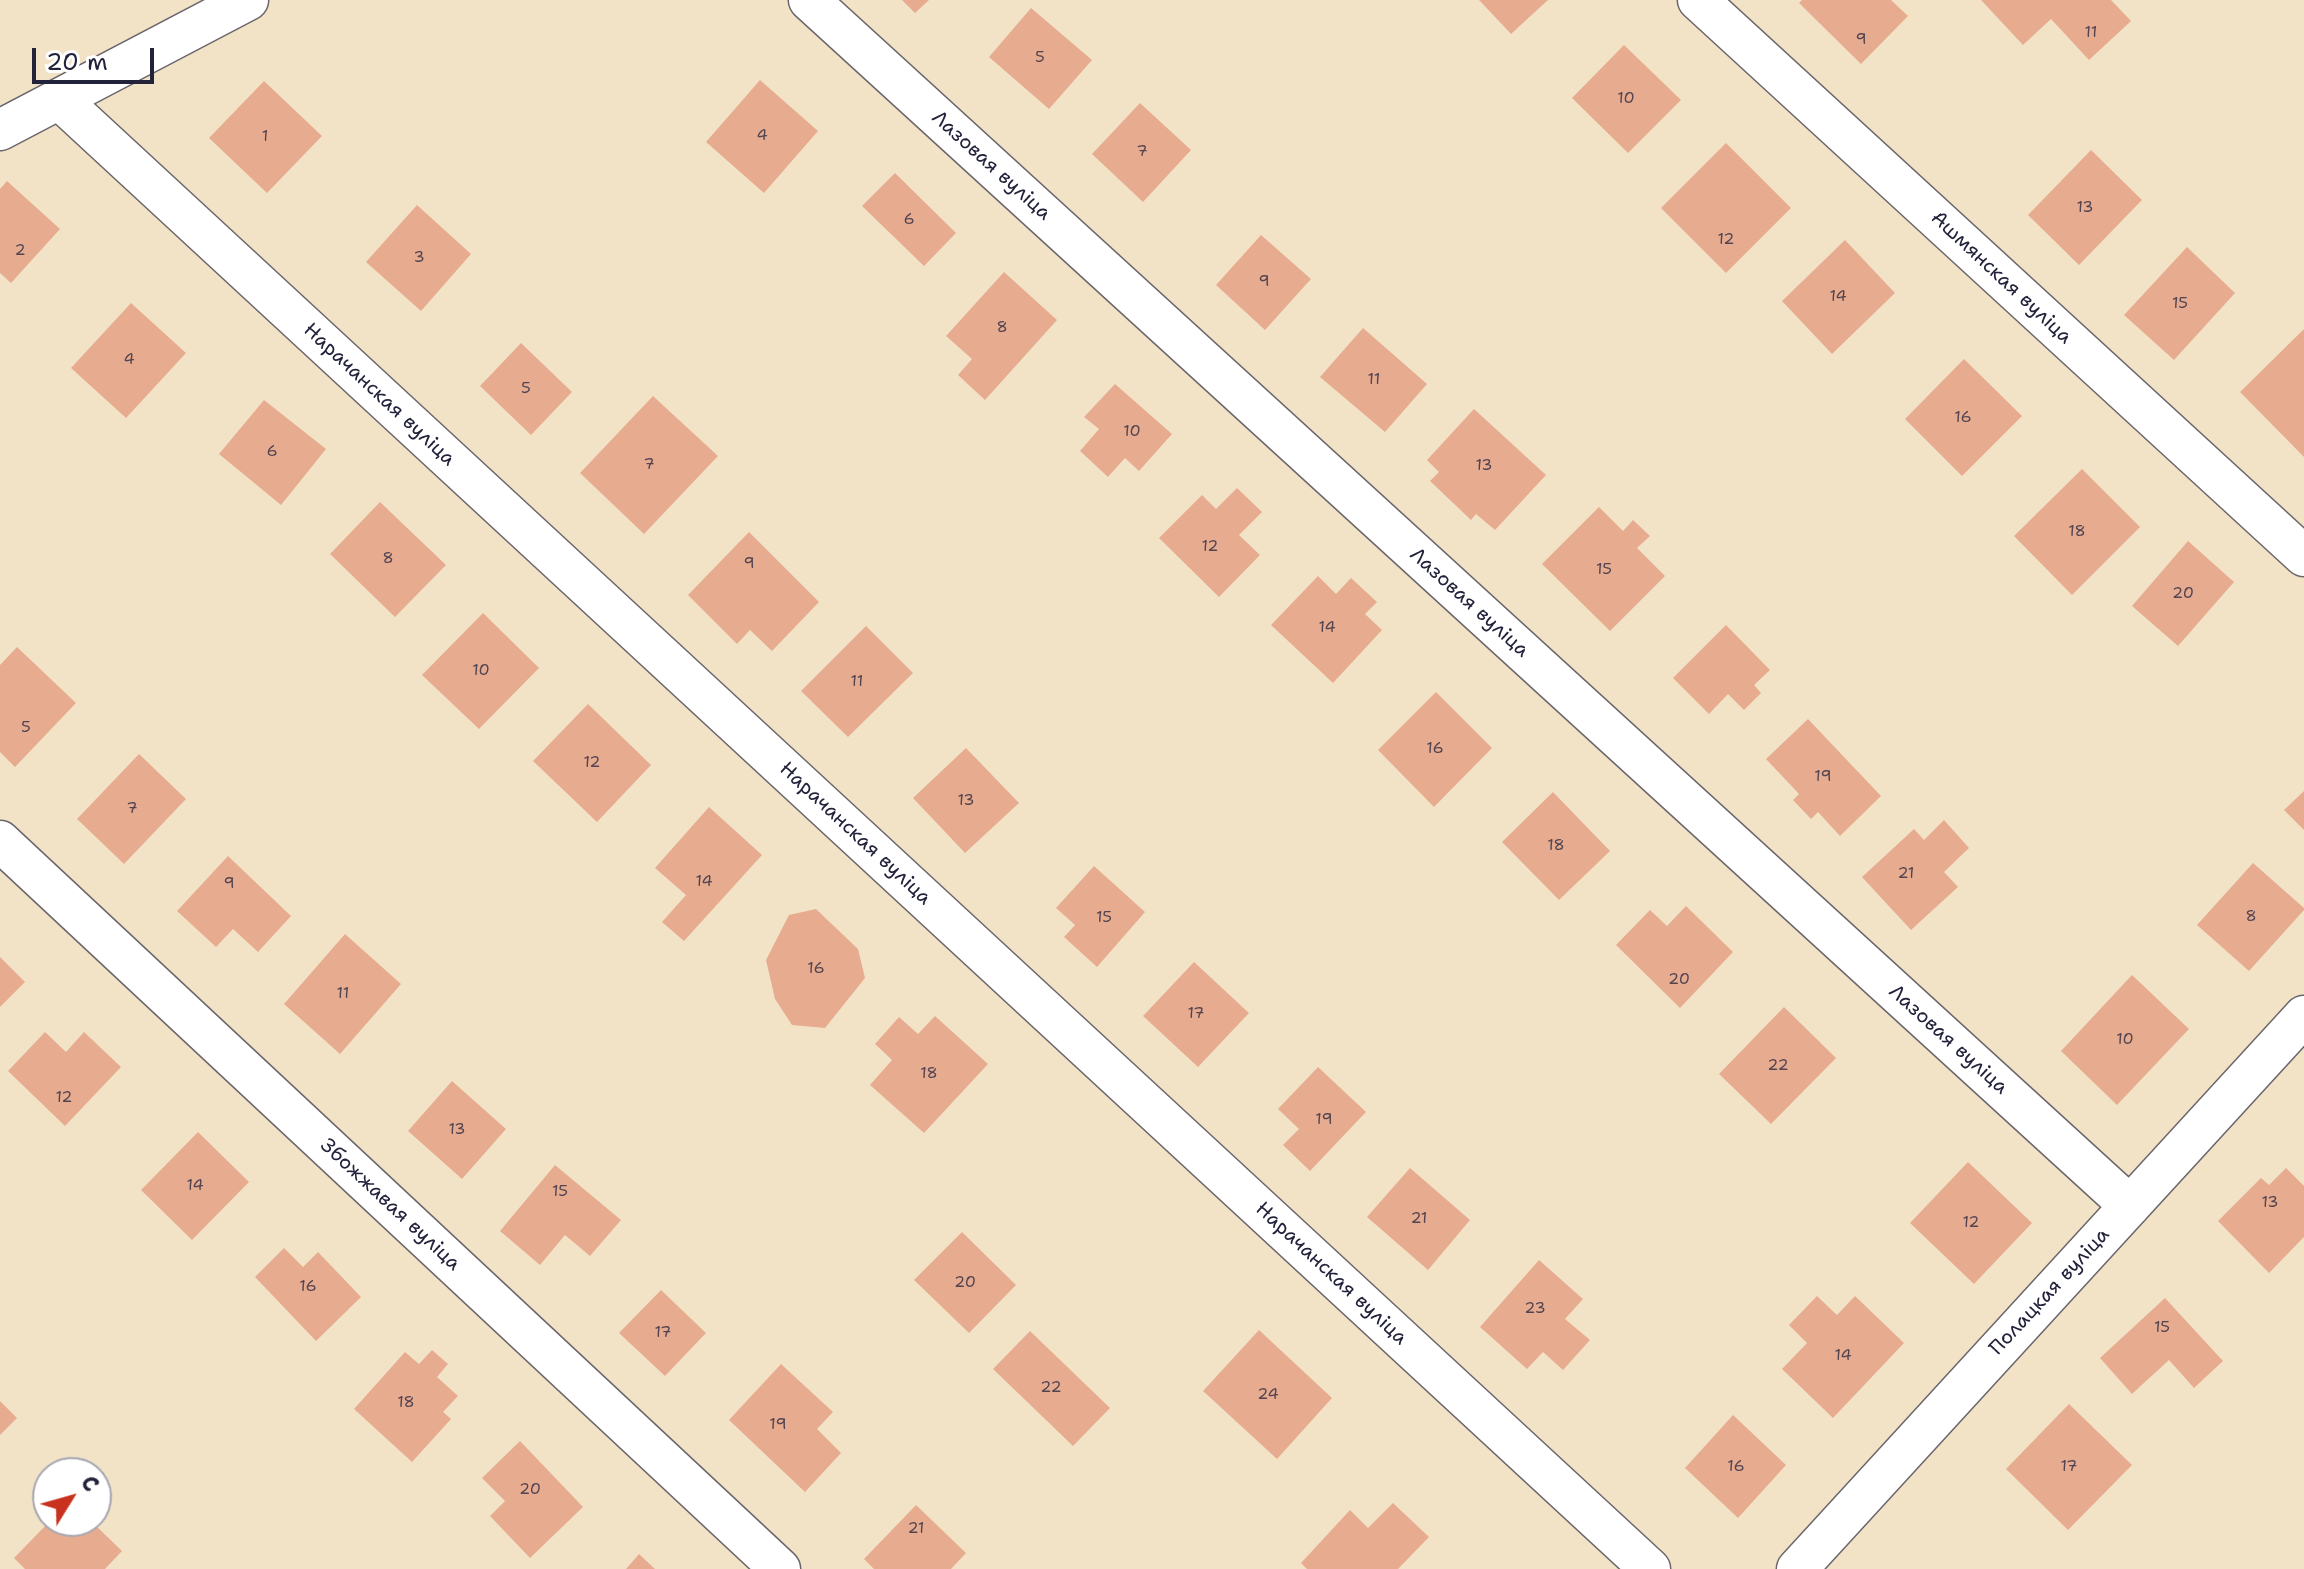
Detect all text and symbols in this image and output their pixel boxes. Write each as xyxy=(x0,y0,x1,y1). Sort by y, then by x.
house number: 11 xyxy=(2085,23,2097,43)
house number: 9 xyxy=(1855,30,1867,50)
scale bar xyxy=(36,32,158,82)
text: 20 m xyxy=(46,46,108,78)
house number: 5 xyxy=(1035,48,1045,68)
house number: 10 xyxy=(1617,89,1635,109)
street label: Лазовая вуліца xyxy=(926,106,1056,226)
house number: 4 xyxy=(756,126,768,146)
house number: 1 xyxy=(262,127,268,147)
house number: 7 xyxy=(1136,142,1148,162)
house number: 13 xyxy=(2076,198,2094,218)
street label: Ашмянская вуліца xyxy=(1926,206,2076,350)
house number: 6 xyxy=(903,210,915,230)
house number: 12 xyxy=(1717,230,1735,250)
house number: 2 xyxy=(14,241,26,261)
house number: 3 xyxy=(413,248,425,268)
house number: 9 xyxy=(1258,272,1270,292)
house number: 14 xyxy=(1829,287,1847,307)
house number: 15 xyxy=(2172,294,2188,314)
house number: 8 xyxy=(996,318,1008,338)
street label: Нарачанская вуліца xyxy=(298,319,460,471)
house number: 4 xyxy=(123,350,135,370)
house number: 11 xyxy=(1368,370,1380,390)
house number: 5 xyxy=(521,379,531,399)
house number: 16 xyxy=(1954,408,1972,428)
house number: 10 xyxy=(1123,422,1141,442)
house number: 6 xyxy=(266,442,278,462)
house number: 7 xyxy=(643,455,655,475)
house number: 13 xyxy=(1475,456,1493,476)
house number: 18 xyxy=(2068,522,2086,542)
house number: 12 xyxy=(1201,537,1219,557)
street label: Лазовая вуліца xyxy=(1404,543,1534,663)
house number: 8 xyxy=(382,549,394,569)
house number: 9 xyxy=(743,554,755,574)
house number: 15 xyxy=(1596,560,1612,580)
house number: 20 xyxy=(2172,584,2194,604)
house number: 14 xyxy=(1318,618,1336,638)
house number: 10 xyxy=(472,661,490,681)
house number: 11 xyxy=(851,672,863,692)
house number: 5 xyxy=(21,718,31,738)
house number: 16 xyxy=(1426,739,1444,759)
house number: 12 xyxy=(583,753,601,773)
street label: Нарачанская вуліца xyxy=(774,758,936,910)
house number: 19 xyxy=(1814,767,1832,787)
house number: 13 xyxy=(957,791,975,811)
house number: 7 xyxy=(126,799,138,819)
house number: 18 xyxy=(1547,836,1565,856)
house number: 21 xyxy=(1897,864,1915,884)
house number: 14 xyxy=(695,872,713,892)
house number: 9 xyxy=(223,874,235,894)
house number: 8 xyxy=(2245,907,2257,927)
house number: 15 xyxy=(1096,908,1112,928)
house number: 16 xyxy=(807,959,825,979)
house number: 20 xyxy=(1668,970,1690,990)
street label: Лазовая вуліца xyxy=(1883,980,2013,1100)
house number: 11 xyxy=(337,984,349,1004)
house number: 17 xyxy=(1187,1004,1205,1024)
house number: 10 xyxy=(2116,1030,2134,1050)
house number: 22 xyxy=(1767,1056,1789,1076)
house number: 18 xyxy=(920,1064,938,1084)
house number: 12 xyxy=(55,1088,73,1108)
house number: 19 xyxy=(1315,1110,1333,1130)
house number: 13 xyxy=(448,1120,466,1140)
street label: Збожжавая вуліца xyxy=(315,1134,465,1276)
house number: 14 xyxy=(186,1176,204,1196)
house number: 15 xyxy=(552,1182,568,1202)
house number: 13 xyxy=(2261,1193,2279,1213)
street label: Нарачанская вуліца xyxy=(1250,1198,1412,1350)
house number: 21 xyxy=(1410,1209,1428,1229)
house number: 12 xyxy=(1962,1213,1980,1233)
street label: Полацкая вуліца xyxy=(1985,1223,2115,1361)
house number: 20 xyxy=(954,1273,976,1293)
house number: 16 xyxy=(299,1277,317,1297)
house number: 23 xyxy=(1524,1299,1546,1319)
house number: 15 xyxy=(2154,1318,2170,1338)
house number: 17 xyxy=(654,1323,672,1343)
house number: 14 xyxy=(1834,1346,1852,1366)
house number: 22 xyxy=(1040,1378,1062,1398)
house number: 24 xyxy=(1257,1385,1279,1405)
house number: 18 xyxy=(397,1393,415,1413)
house number: 19 xyxy=(769,1415,787,1435)
north arrow xyxy=(32,1457,112,1537)
house number: 16 xyxy=(1727,1457,1745,1477)
house number: 17 xyxy=(2060,1457,2078,1477)
text: С xyxy=(74,1469,106,1498)
house number: 20 xyxy=(519,1480,541,1500)
house number: 21 xyxy=(907,1519,925,1539)

